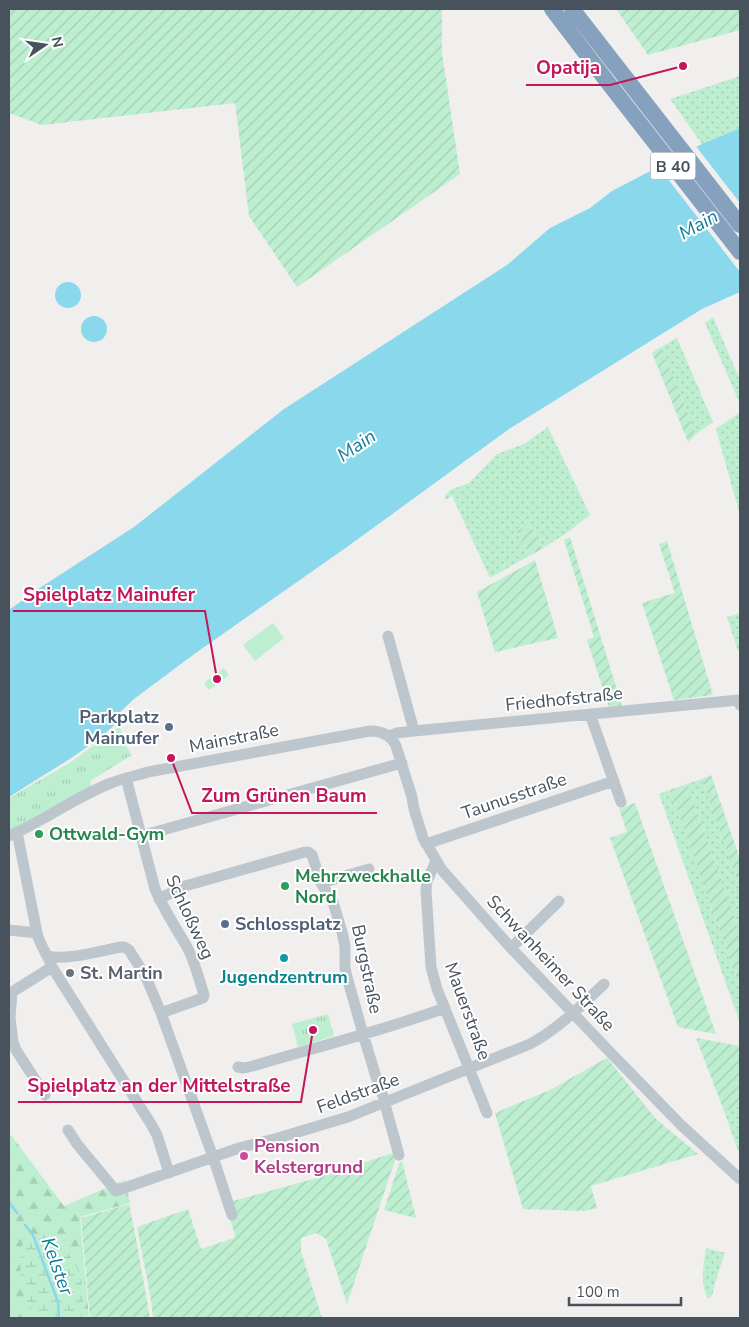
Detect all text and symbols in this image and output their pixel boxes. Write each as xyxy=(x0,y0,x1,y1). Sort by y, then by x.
north arrow xyxy=(20,20,70,70)
text: N xyxy=(47,35,68,49)
callout: Opatija xyxy=(526,51,610,85)
text: Opatija xyxy=(536,55,600,81)
road number: B 40 xyxy=(650,153,696,180)
water label: Main xyxy=(674,203,723,246)
water label: Main xyxy=(332,423,381,468)
callout: Spielplatz Mainufer xyxy=(13,577,205,611)
text: Spielplatz Mainufer xyxy=(23,582,196,608)
street label: Friedhofstraße xyxy=(504,681,624,717)
place label: Parkplatz Mainufer xyxy=(79,705,159,750)
street label: Mainstraße xyxy=(187,718,281,758)
marker: Parkplatz Mainufer xyxy=(163,721,175,733)
street label: Taunusstraße xyxy=(458,767,570,825)
callout: Zum Grünen Baum xyxy=(192,779,377,813)
text: Zum Grünen Baum xyxy=(201,783,367,809)
place label: Ottwald-Gym xyxy=(49,822,164,846)
marker: Ottwald-Gym xyxy=(33,828,45,840)
place label: Mehrzweckhalle Nord xyxy=(295,864,431,909)
street label: Schloßweg xyxy=(160,871,220,963)
marker: Mehrzweckhalle Nord xyxy=(279,880,291,892)
street label: Schwanheimer Straße xyxy=(481,890,621,1036)
place label: Schlossplatz xyxy=(235,912,341,936)
marker: Schlossplatz xyxy=(219,918,231,930)
street label: Burgstraße xyxy=(346,922,388,1016)
marker: Jugendzentrum xyxy=(278,952,290,964)
street label: Mauerstraße xyxy=(439,959,497,1063)
place label: St. Martin xyxy=(80,961,163,985)
place label: Jugendzentrum xyxy=(219,965,348,989)
marker: St. Martin xyxy=(64,967,76,979)
street label: Feldstraße xyxy=(313,1067,403,1119)
callout: Spielplatz an der Mittelstraße xyxy=(18,1068,301,1102)
text: Spielplatz an der Mittelstraße xyxy=(27,1073,291,1099)
place label: Pension Kelstergrund xyxy=(254,1134,363,1179)
marker: Pension Kelstergrund xyxy=(238,1150,250,1162)
water label: Kelster xyxy=(35,1234,80,1300)
scale bar xyxy=(569,1274,682,1306)
text: 100 m xyxy=(576,1282,620,1302)

